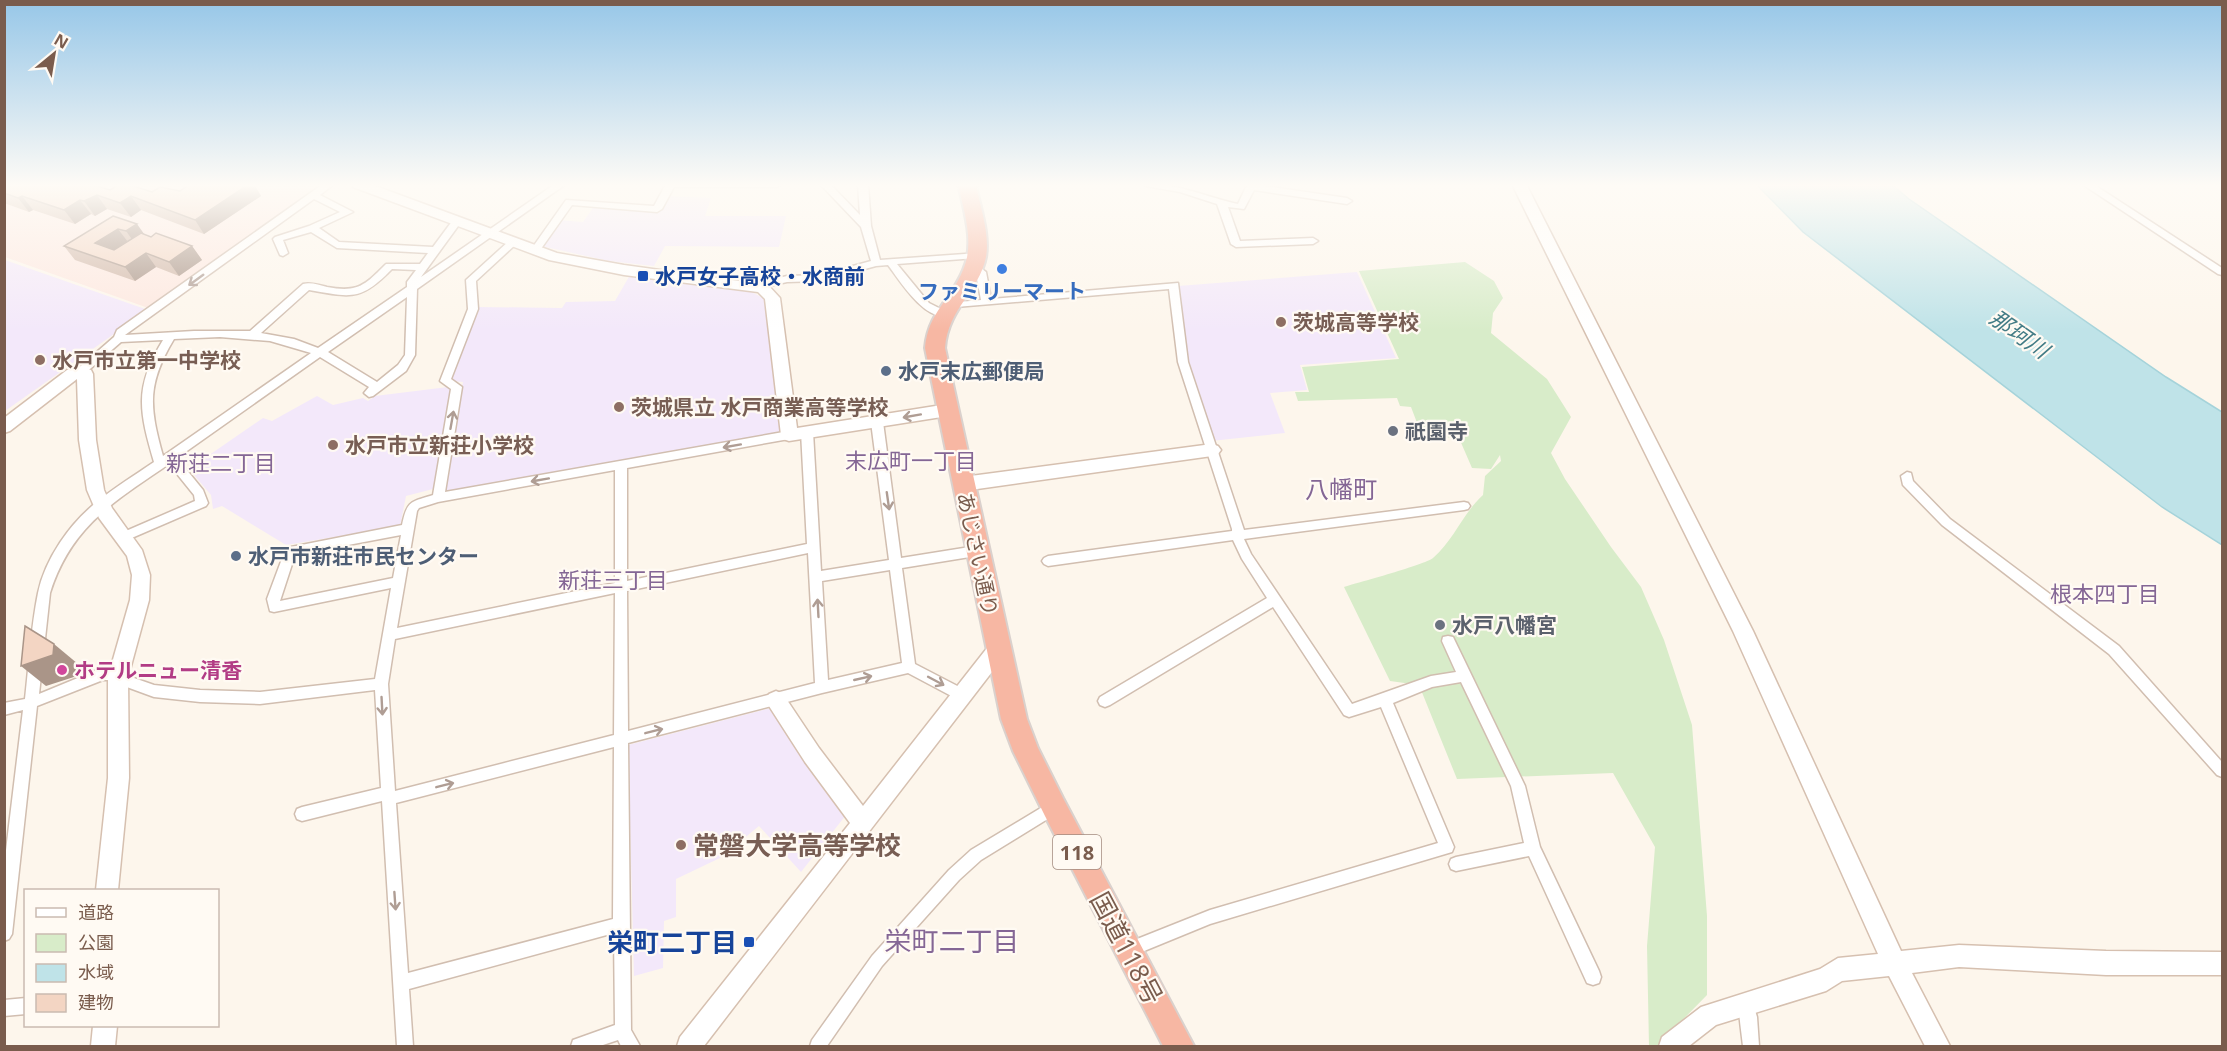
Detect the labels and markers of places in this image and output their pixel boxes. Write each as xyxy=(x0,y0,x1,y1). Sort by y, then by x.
place label: 水戸女子高校・水商前 xyxy=(655,262,865,290)
marker: ファミリーマート xyxy=(995,262,1009,276)
marker: 水戸女子高校・水商前 xyxy=(636,269,650,283)
place label: ファミリーマート xyxy=(918,277,1086,305)
place label: 茨城高等学校 xyxy=(1293,308,1419,336)
marker: 茨城高等学校 xyxy=(1274,315,1288,329)
place label: 水戸市立第一中学校 xyxy=(52,346,241,374)
marker: 水戸市立第一中学校 xyxy=(33,353,47,367)
place label: 水戸末広郵便局 xyxy=(898,357,1045,385)
marker: 水戸末広郵便局 xyxy=(879,364,893,378)
place label: 茨城県立 水戸商業高等学校 xyxy=(631,393,888,421)
marker: 茨城県立 水戸商業高等学校 xyxy=(612,400,626,414)
place label: 祇園寺 xyxy=(1405,417,1468,445)
marker: 祇園寺 xyxy=(1386,424,1400,438)
place label: 水戸市立新荘小学校 xyxy=(345,431,534,459)
marker: 水戸市立新荘小学校 xyxy=(326,438,340,452)
place label: 水戸市新荘市民センター xyxy=(248,542,479,570)
marker: 水戸市新荘市民センター xyxy=(229,549,243,563)
place label: 水戸八幡宮 xyxy=(1452,611,1557,639)
marker: 水戸八幡宮 xyxy=(1433,618,1447,632)
place label: ホテルニュー清香 xyxy=(74,656,242,684)
marker: ホテルニュー清香 xyxy=(55,663,69,677)
place label: 常磐大学高等学校 xyxy=(693,827,901,863)
marker: 常磐大学高等学校 xyxy=(674,838,688,852)
place label: 栄町二丁目 xyxy=(607,924,737,960)
marker: 栄町二丁目 xyxy=(742,935,756,949)

